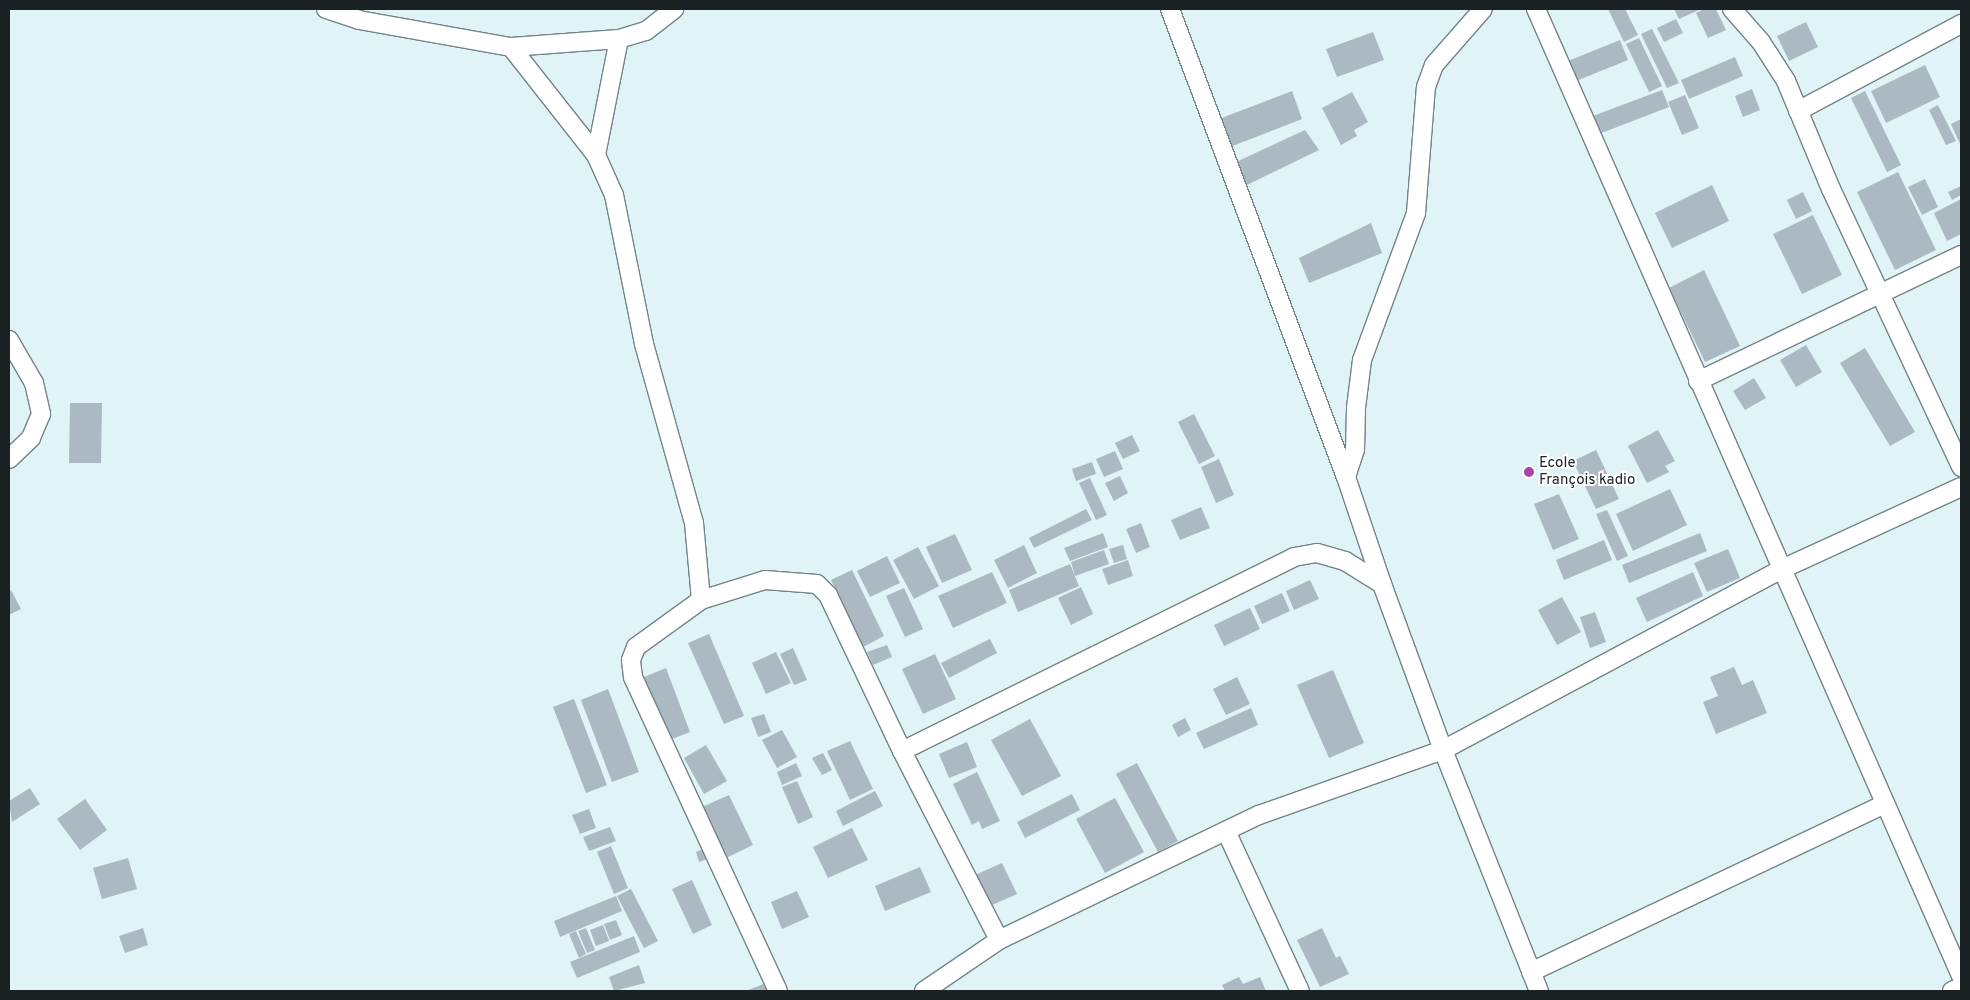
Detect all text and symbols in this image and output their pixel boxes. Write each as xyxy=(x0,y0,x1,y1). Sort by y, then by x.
place label: Ecole François kadio xyxy=(1539,454,1635,489)
marker: Ecole François kadio xyxy=(1523,466,1535,478)

